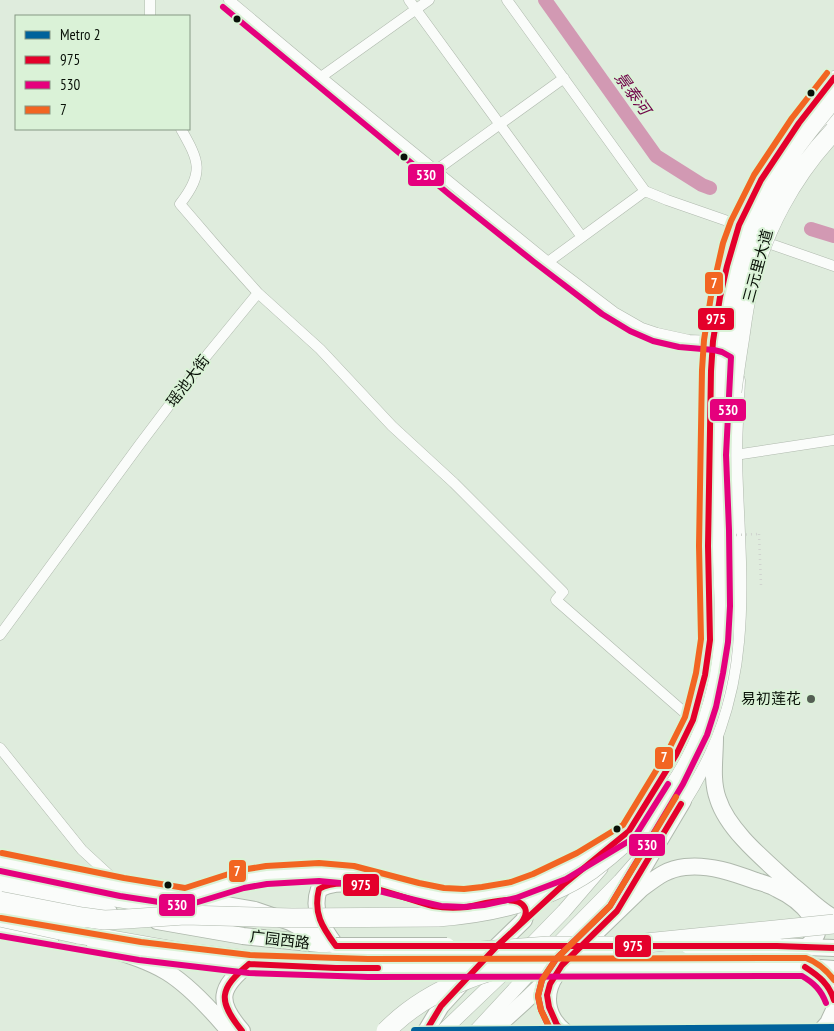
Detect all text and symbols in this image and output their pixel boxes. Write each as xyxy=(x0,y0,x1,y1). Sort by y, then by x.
unlabelled marker xyxy=(232,14,242,24)
legend xyxy=(15,15,190,130)
text: Metro 2 xyxy=(60,25,100,44)
text: 975 xyxy=(60,50,80,69)
water label: 景泰河 xyxy=(611,68,657,121)
text: 530 xyxy=(60,75,81,94)
unlabelled marker xyxy=(806,88,816,98)
text: 7 xyxy=(60,100,67,119)
unlabelled marker xyxy=(399,152,409,162)
line badge: 530 xyxy=(407,163,445,187)
text: 530 xyxy=(416,166,436,184)
street label: 三元里大道 xyxy=(739,227,776,305)
line badge: 7 xyxy=(704,271,724,295)
text: 7 xyxy=(711,274,718,292)
line badge: 975 xyxy=(697,307,735,331)
text: 975 xyxy=(706,310,726,328)
street label: 瑶池大街 xyxy=(162,351,213,410)
line badge: 530 xyxy=(709,398,747,422)
text: 530 xyxy=(718,401,738,419)
place label: 易初莲花 xyxy=(741,689,801,708)
marker: 易初莲花 xyxy=(805,693,817,705)
line badge: 7 xyxy=(654,746,674,770)
text: 7 xyxy=(661,748,668,766)
unlabelled marker xyxy=(612,824,622,834)
line badge: 530 xyxy=(628,833,666,857)
text: 530 xyxy=(637,836,657,854)
line badge: 7 xyxy=(228,859,247,883)
text: 7 xyxy=(234,862,241,880)
line badge: 975 xyxy=(342,873,380,897)
text: 975 xyxy=(351,876,371,894)
unlabelled marker xyxy=(163,880,173,890)
line badge: 530 xyxy=(158,893,196,917)
text: 530 xyxy=(167,896,187,914)
street label: 广园西路 xyxy=(249,926,311,953)
line badge: 975 xyxy=(614,934,652,958)
text: 975 xyxy=(623,937,643,955)

